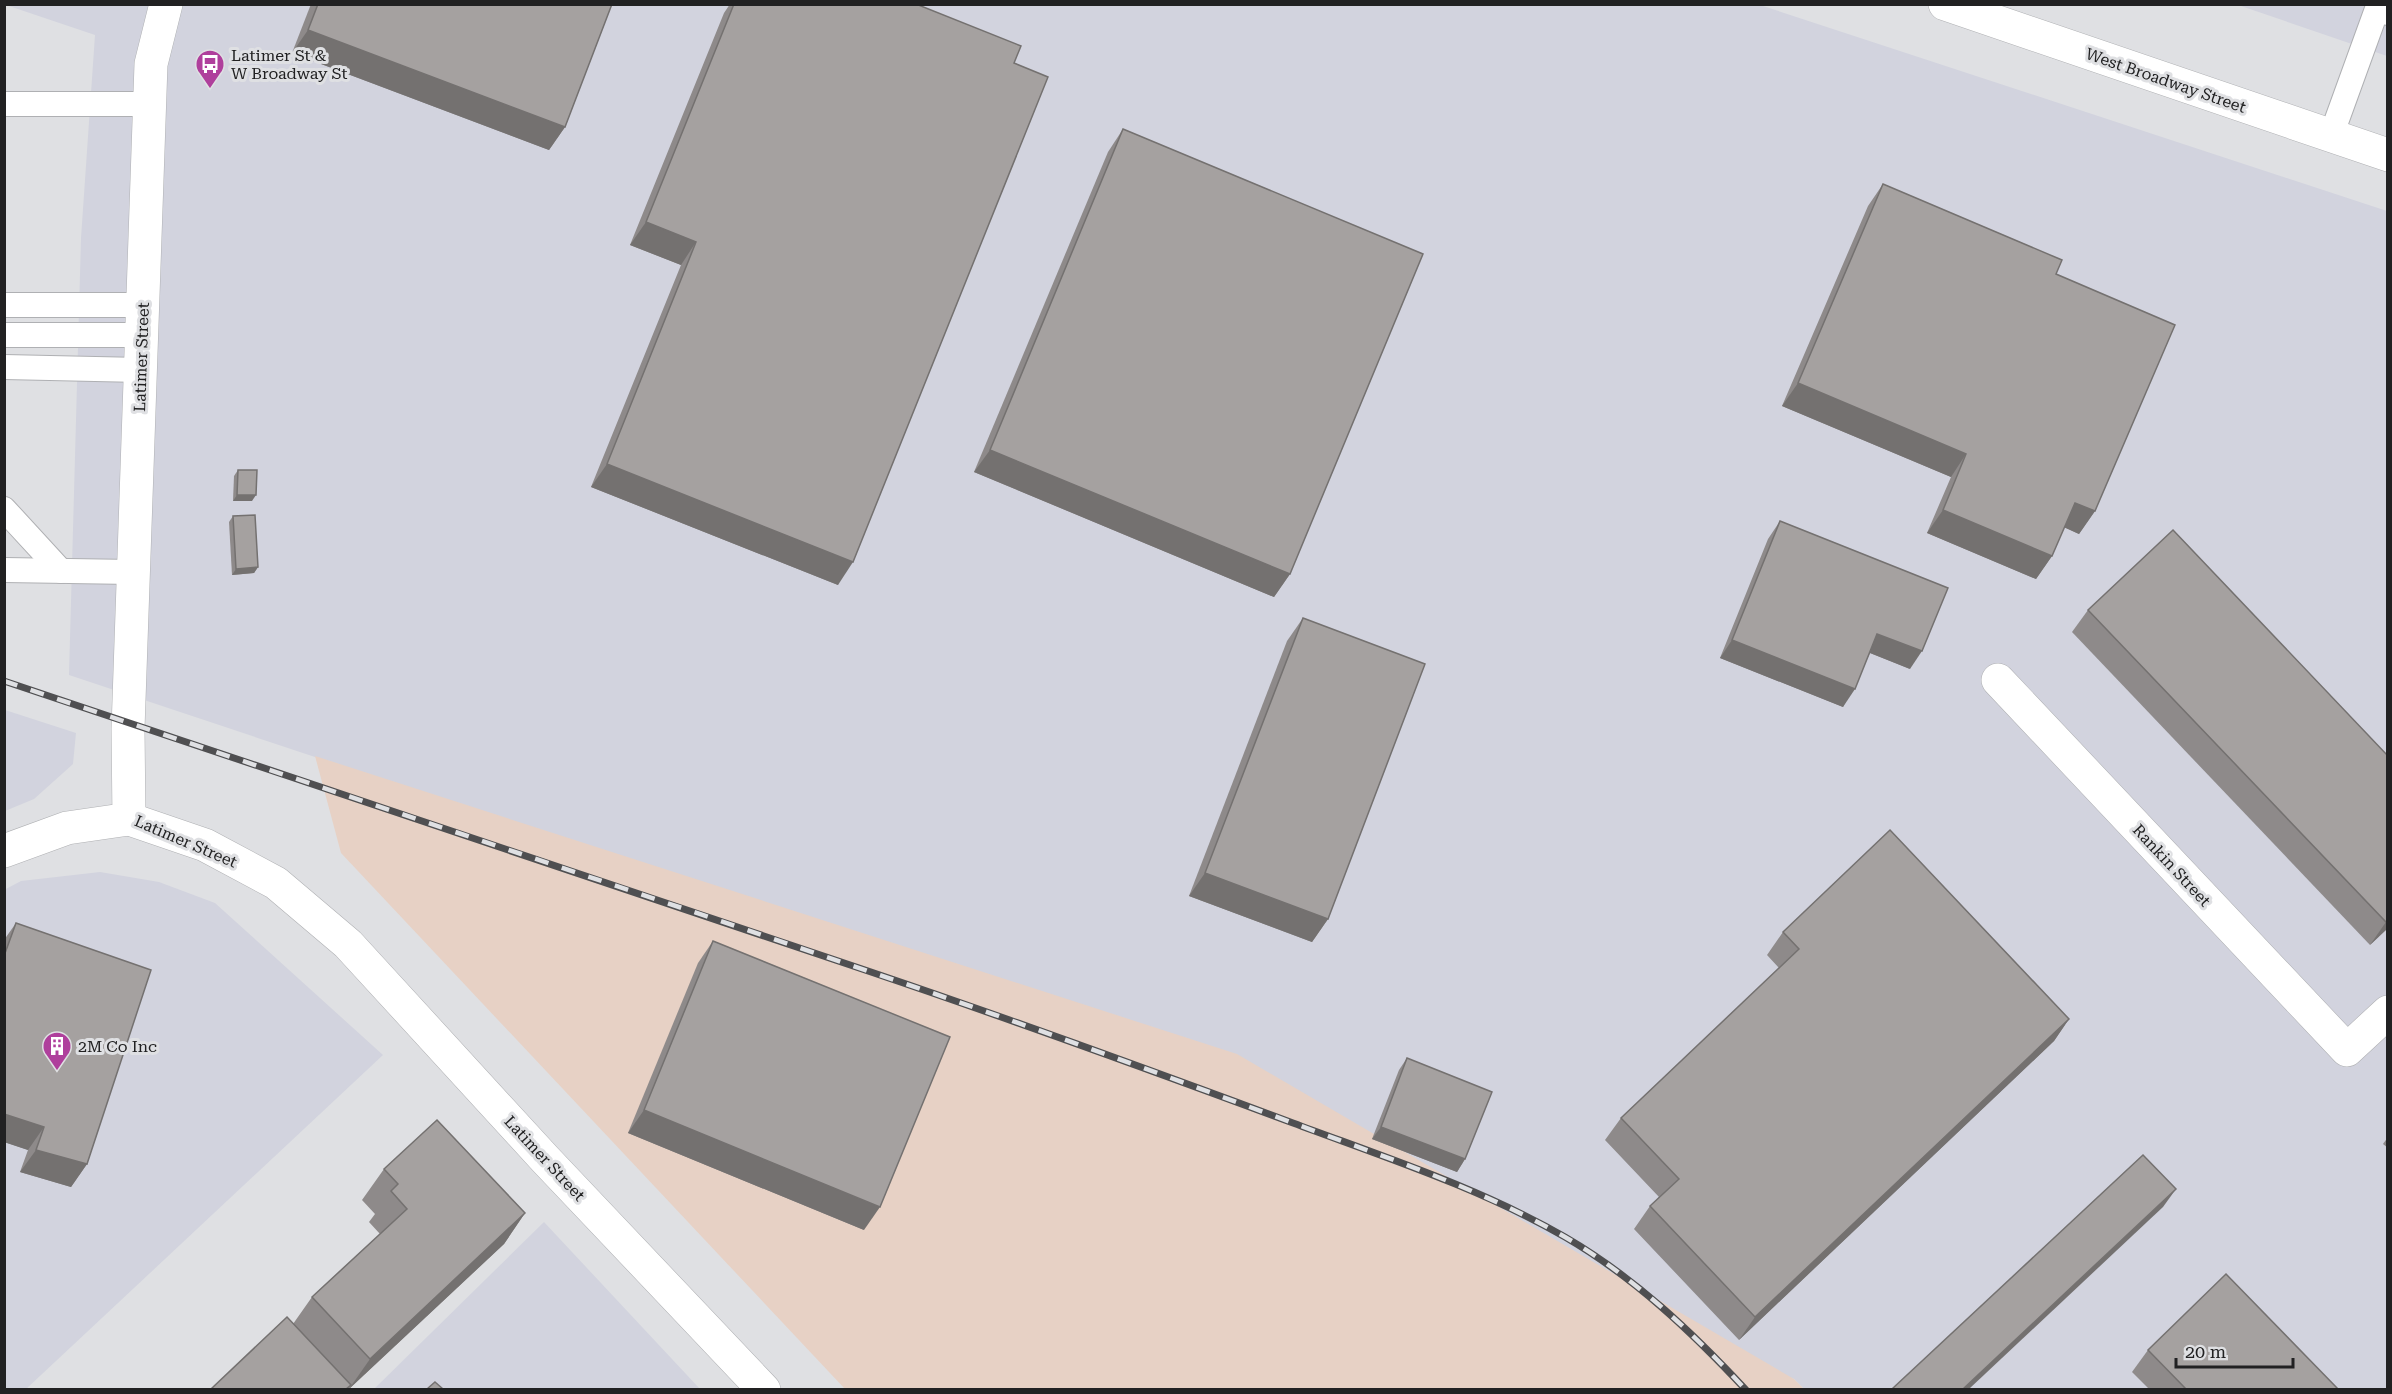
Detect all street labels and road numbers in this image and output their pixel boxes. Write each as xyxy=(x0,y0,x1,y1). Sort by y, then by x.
street label: West Broadway Street xyxy=(2083,44,2248,117)
street label: Latimer Street xyxy=(130,302,153,412)
street label: Latimer Street xyxy=(132,811,240,872)
street label: Rankin Street xyxy=(2129,820,2214,910)
street label: Latimer Street xyxy=(500,1112,589,1205)

